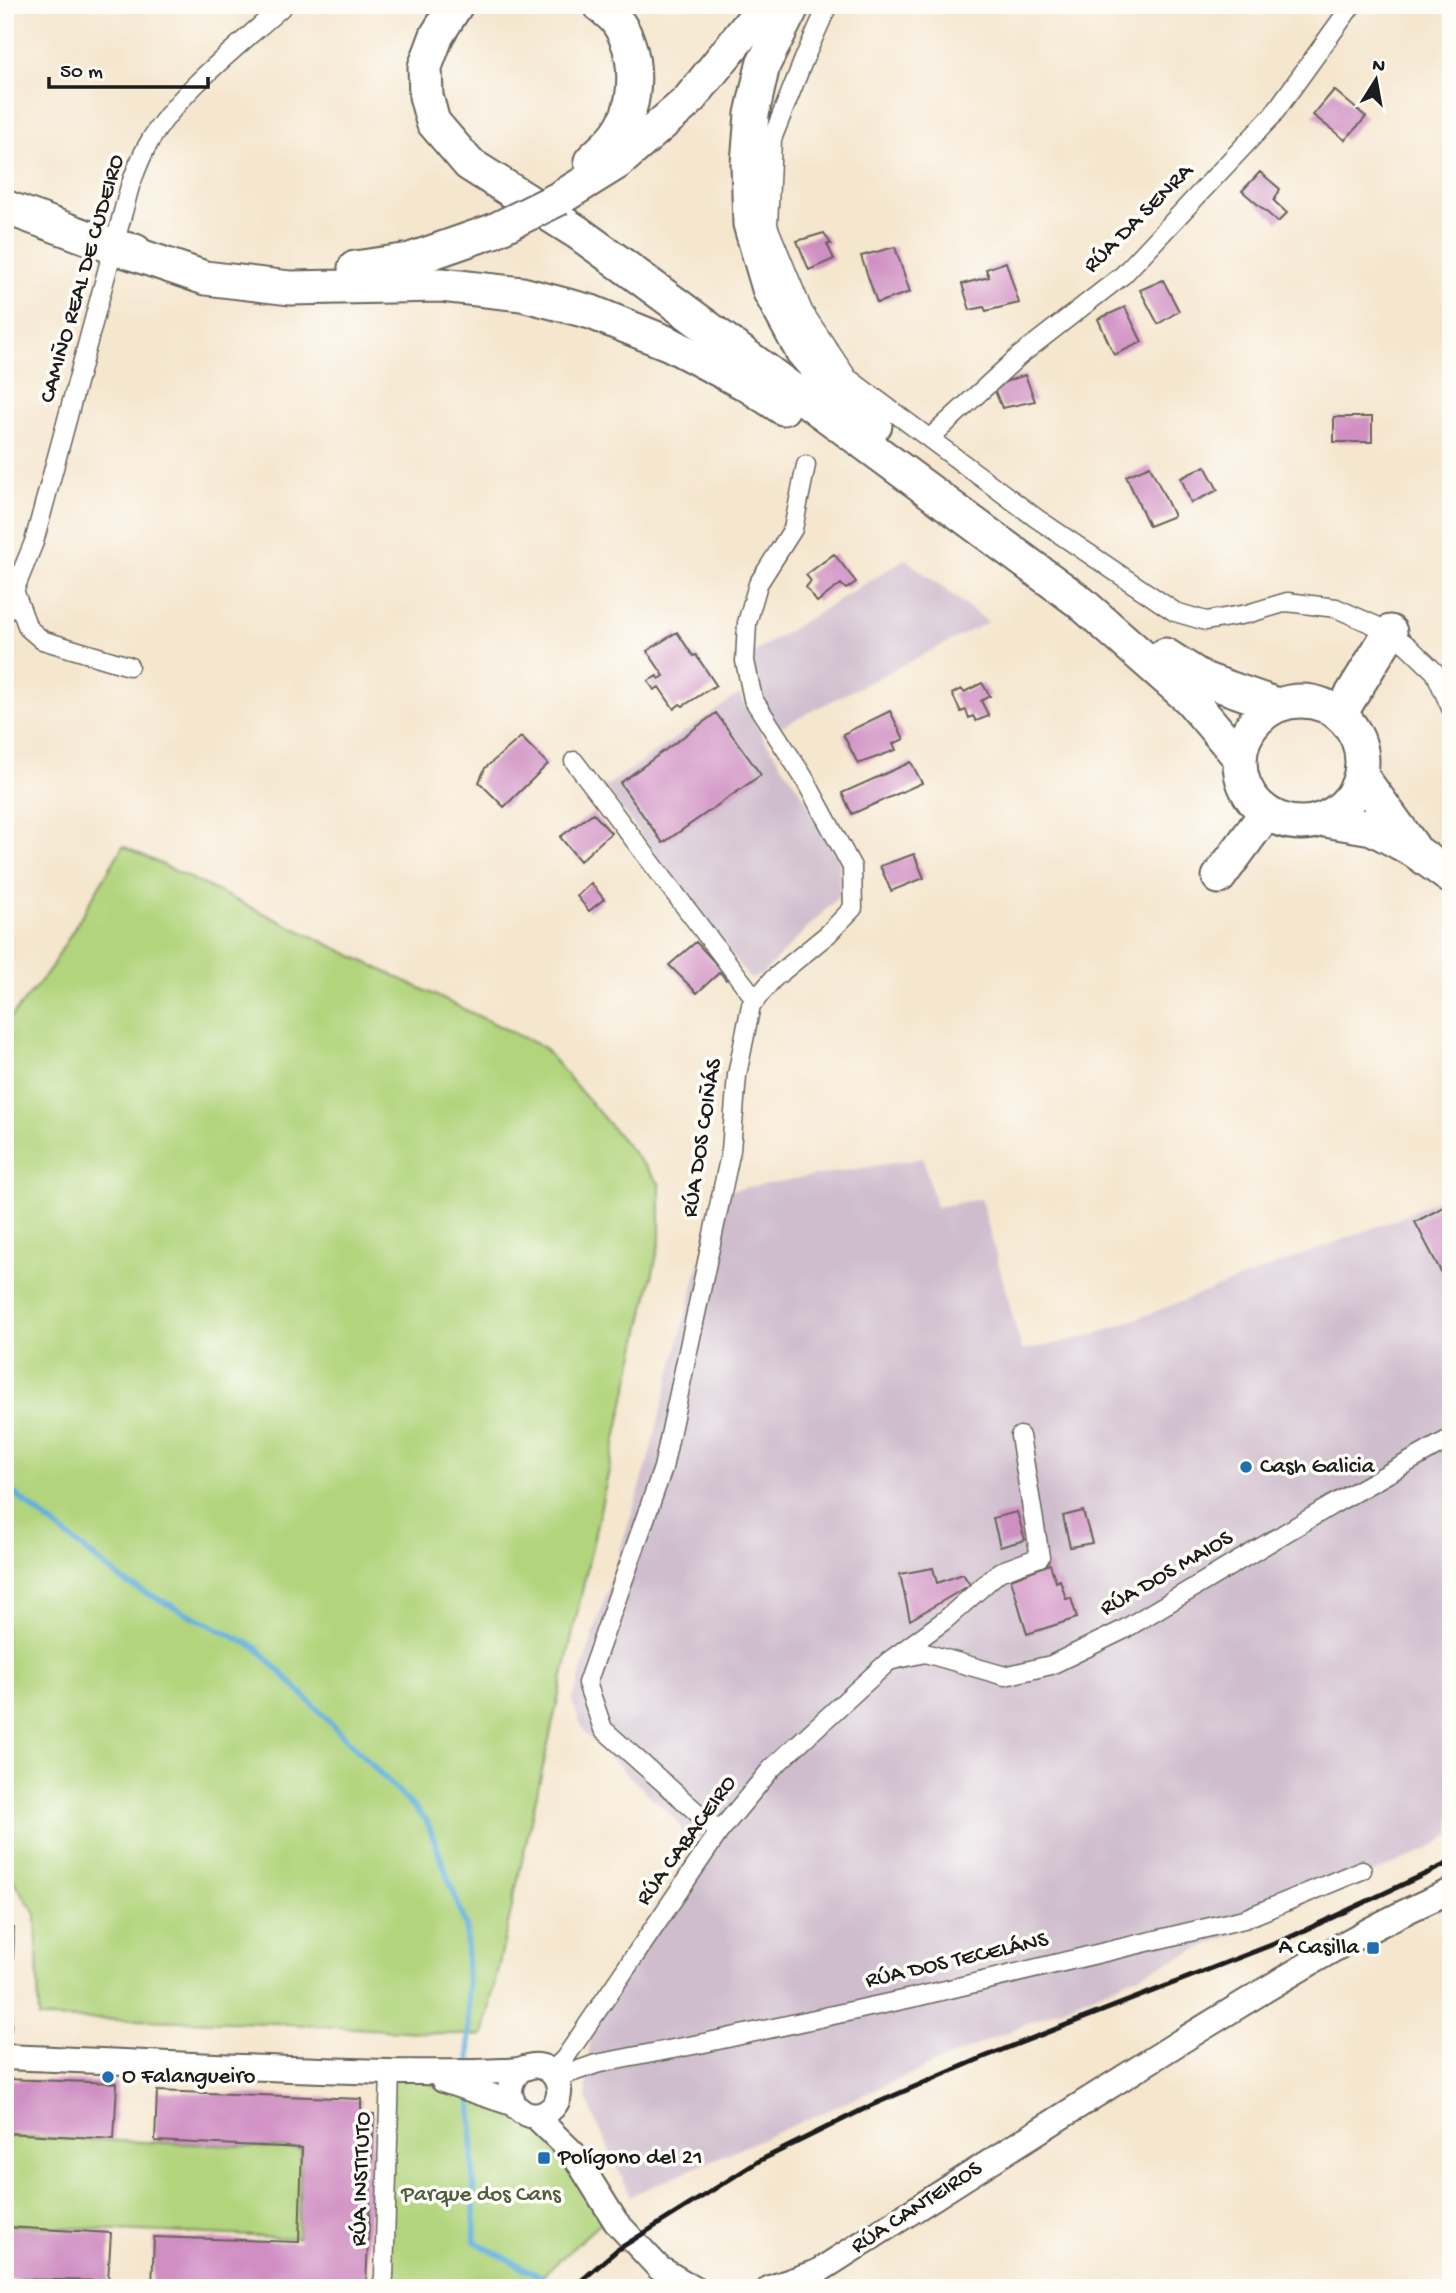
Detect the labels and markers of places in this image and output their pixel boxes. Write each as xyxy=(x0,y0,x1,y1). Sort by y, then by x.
place label: Cash Galicia xyxy=(1260,1454,1376,1481)
marker: Cash Galicia xyxy=(1238,1459,1254,1475)
place label: A Casilla xyxy=(1278,1935,1360,1962)
marker: A Casilla xyxy=(1365,1940,1381,1956)
place label: O Falangueiro xyxy=(122,2064,255,2091)
marker: O Falangueiro xyxy=(100,2069,116,2085)
place label: Polígono del 21 xyxy=(557,2145,702,2172)
marker: Polígono del 21 xyxy=(536,2150,552,2166)

